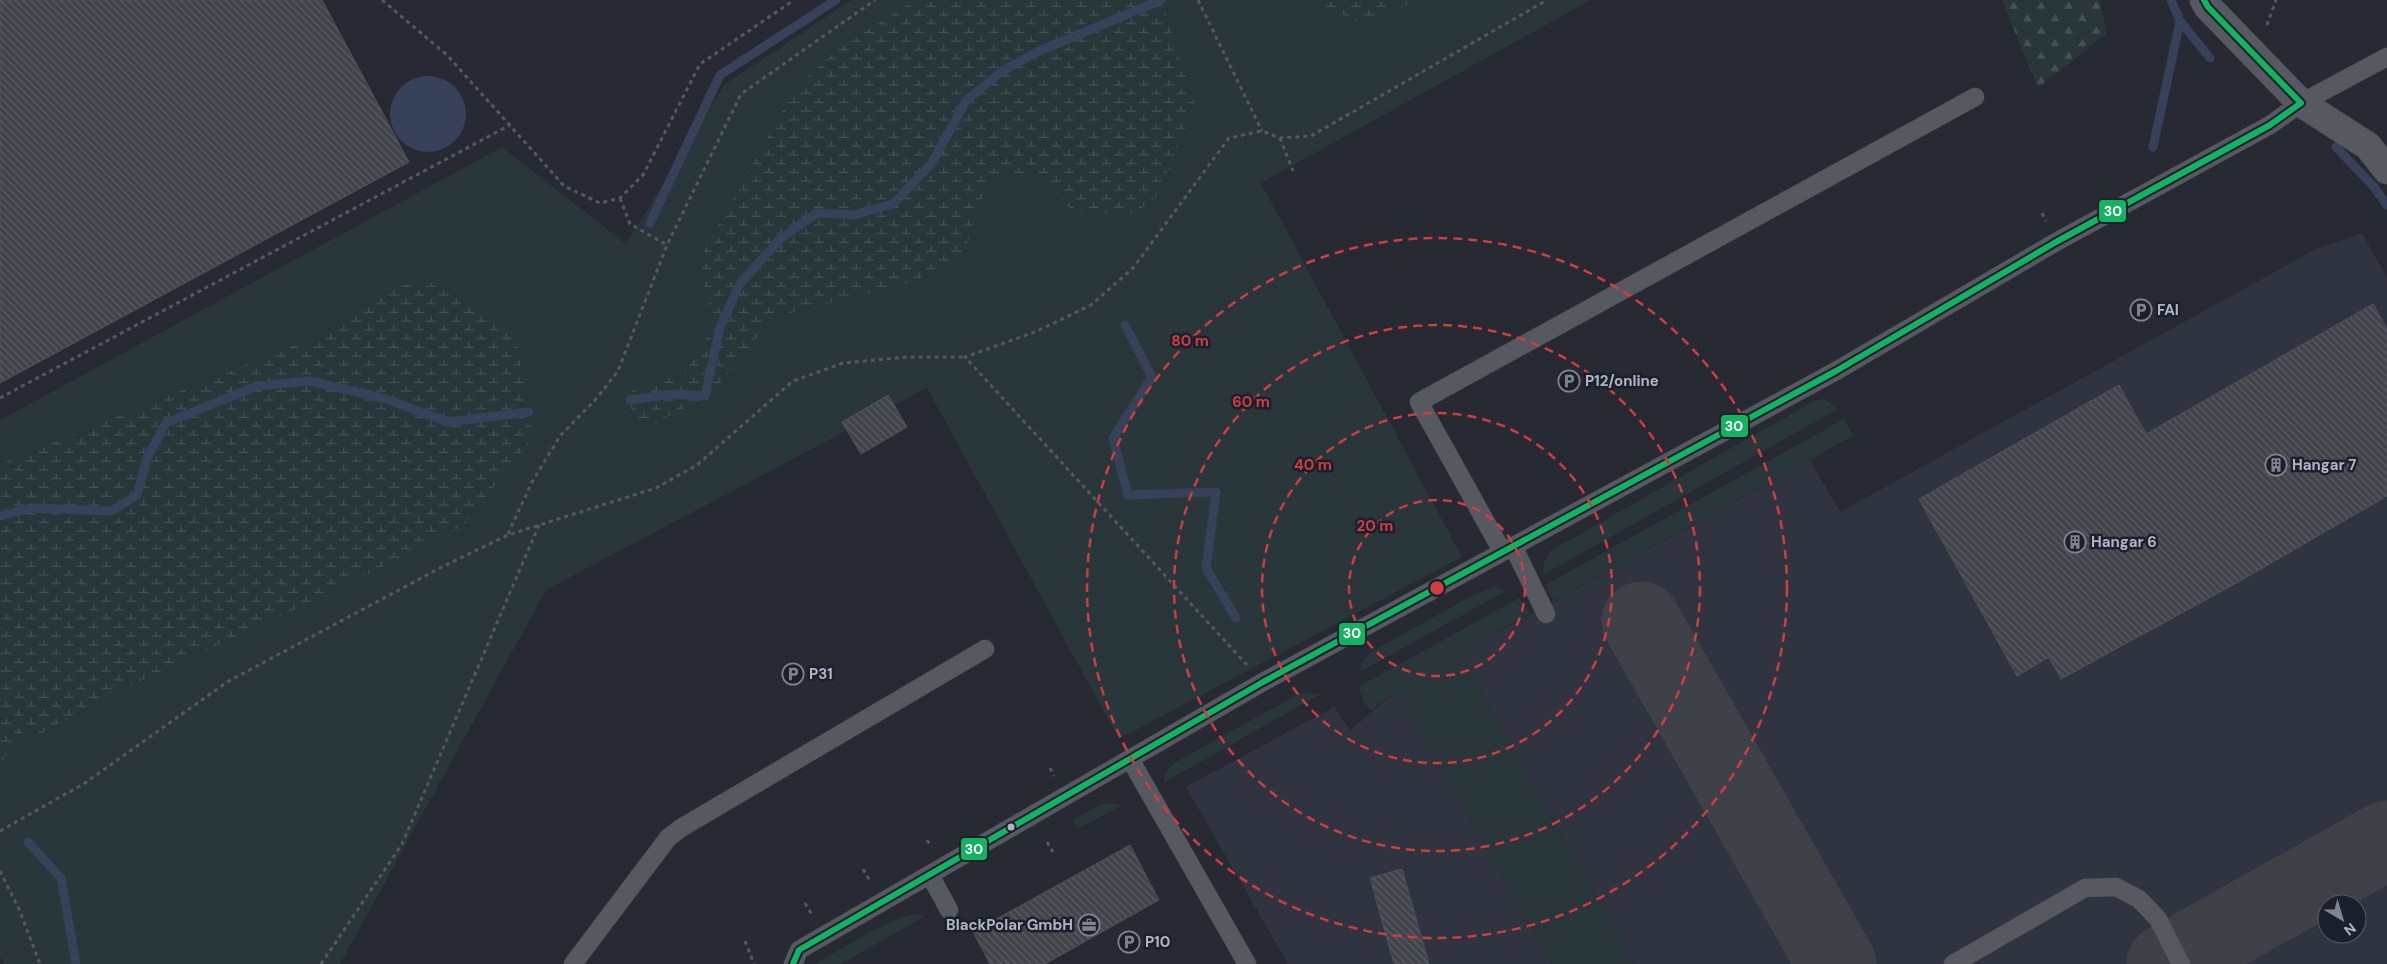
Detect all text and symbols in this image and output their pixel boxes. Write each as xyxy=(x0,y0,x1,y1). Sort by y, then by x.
line badge: 30 xyxy=(2098,199,2127,223)
text: 30 xyxy=(2104,202,2122,220)
parking icon: FAI xyxy=(2129,298,2153,322)
place label: FAI xyxy=(2157,300,2179,320)
text: 80 m xyxy=(1171,331,1209,351)
parking icon: P12/online xyxy=(1557,369,1581,393)
place label: P12/online xyxy=(1585,371,1659,391)
text: 60 m xyxy=(1232,392,1270,412)
line badge: 30 xyxy=(1720,414,1749,438)
text: 30 xyxy=(1725,417,1743,435)
building icon: Hangar 7 xyxy=(2264,453,2288,477)
text: 40 m xyxy=(1294,455,1332,475)
place label: Hangar 7 xyxy=(2292,455,2356,475)
text: 20 m xyxy=(1357,516,1393,536)
building icon: Hangar 6 xyxy=(2063,530,2087,554)
place label: Hangar 6 xyxy=(2091,532,2157,552)
centre of rings xyxy=(1428,579,1446,597)
line badge: 30 xyxy=(1338,622,1366,646)
text: 30 xyxy=(1343,624,1361,642)
parking icon: P31 xyxy=(781,662,805,686)
place label: P31 xyxy=(809,664,833,684)
unlabelled marker xyxy=(1006,822,1016,832)
line badge: 30 xyxy=(960,837,988,861)
text: 30 xyxy=(965,840,983,858)
north arrow xyxy=(2317,894,2367,944)
office icon: BlackPolar GmbH xyxy=(1077,913,1101,937)
place label: BlackPolar GmbH xyxy=(946,915,1073,935)
text: N xyxy=(2340,919,2360,939)
parking icon: P10 xyxy=(1117,930,1141,954)
place label: P10 xyxy=(1145,932,1170,952)

